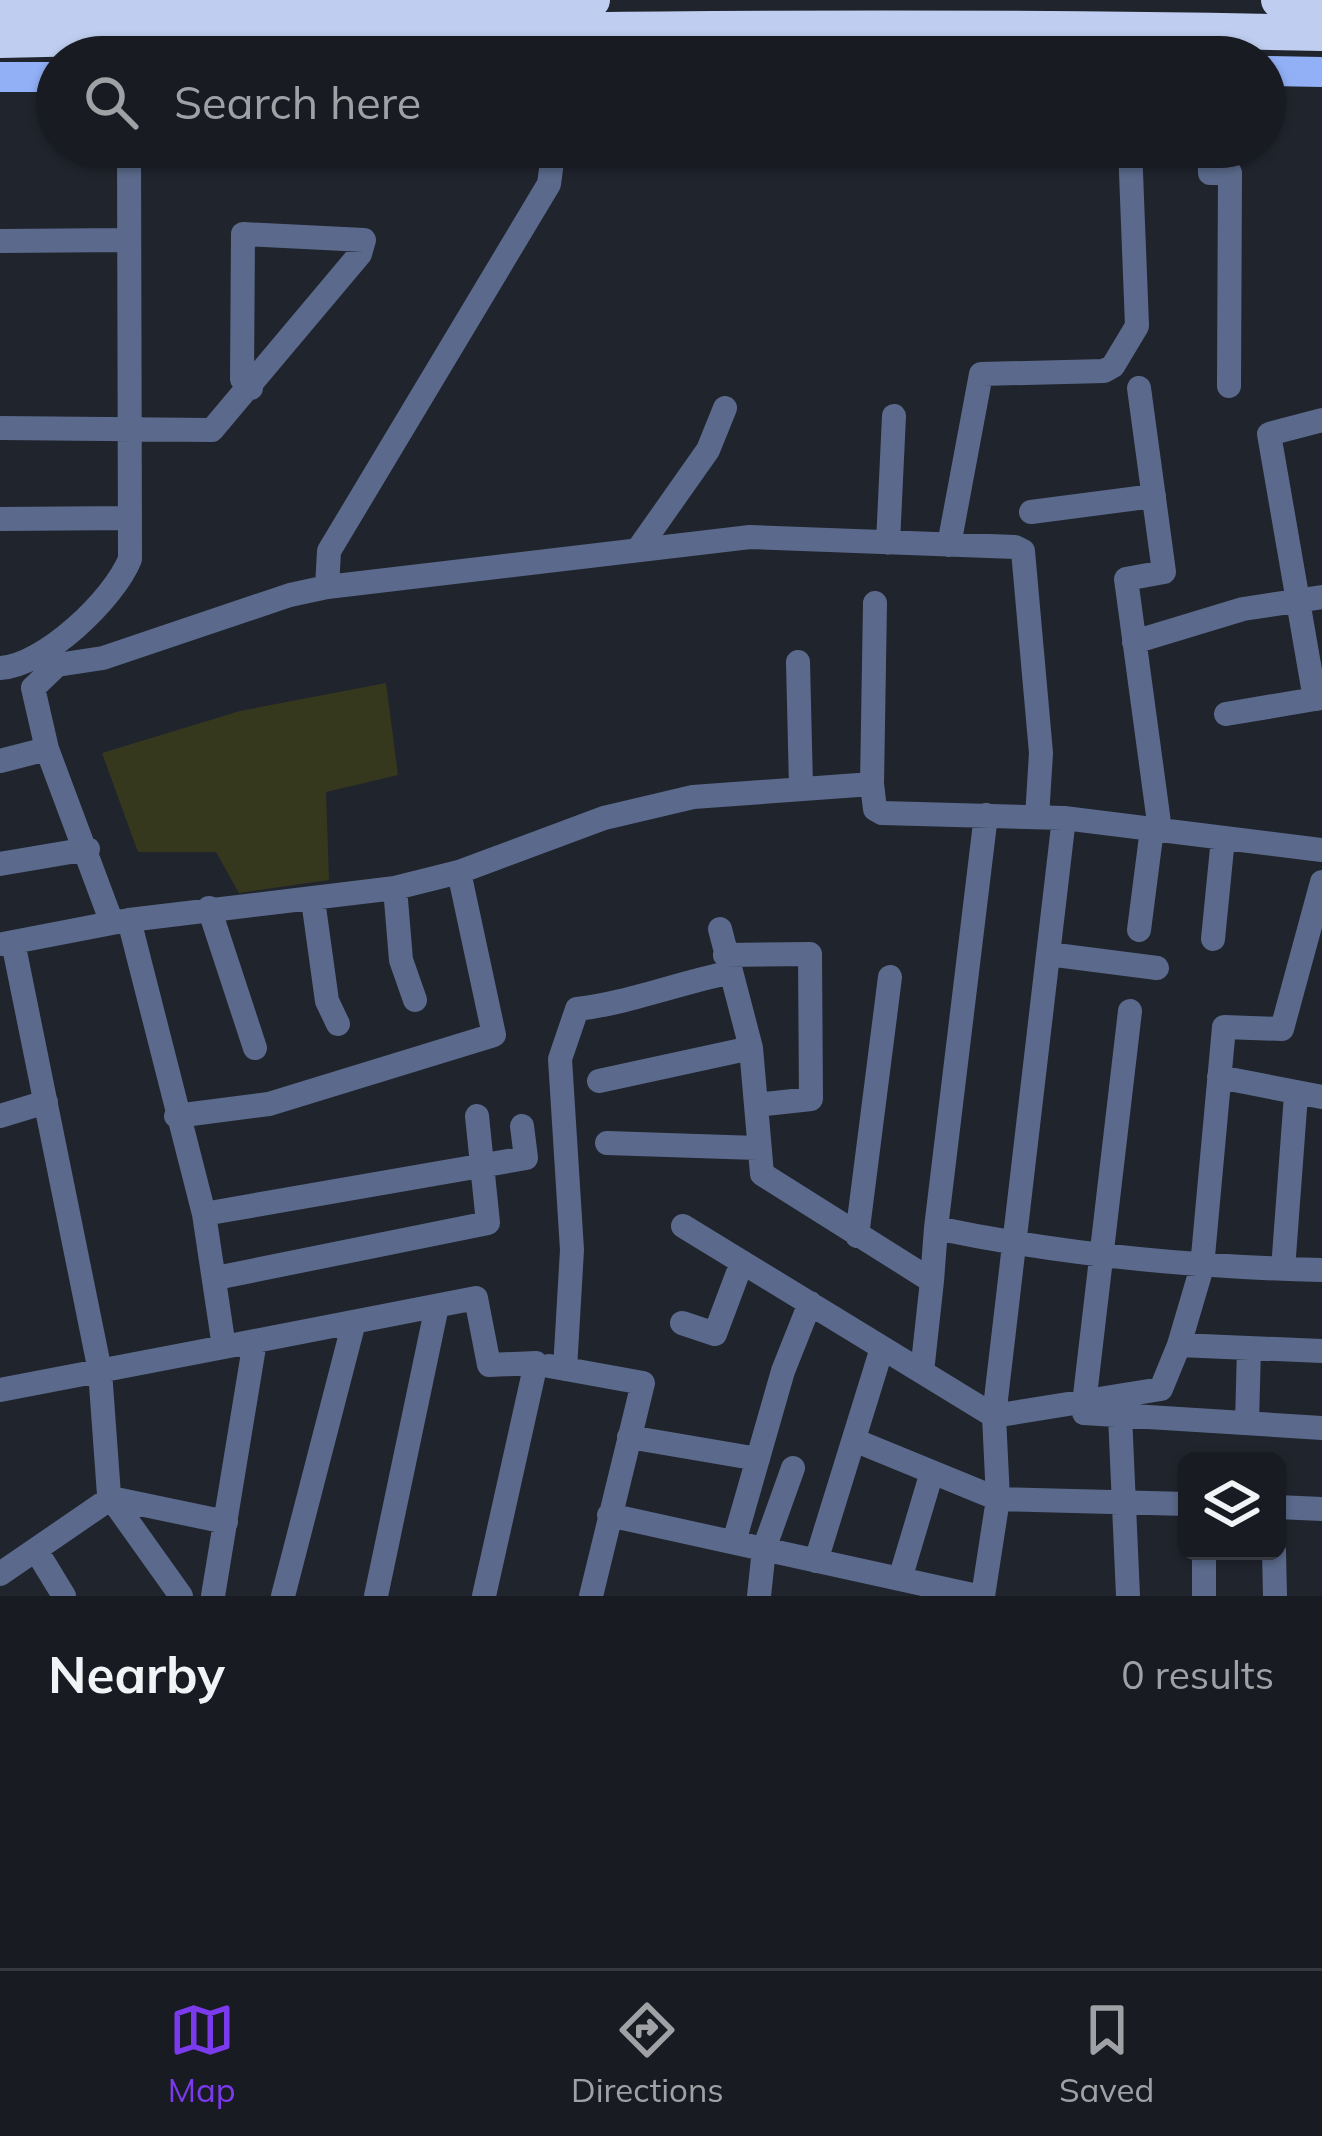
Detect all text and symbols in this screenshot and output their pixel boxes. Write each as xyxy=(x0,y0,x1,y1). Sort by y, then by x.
search box xyxy=(36,36,1286,168)
icon: search xyxy=(78,69,144,135)
text: Search here xyxy=(174,74,421,130)
map controls xyxy=(1178,1452,1286,1560)
button: layers xyxy=(1178,1452,1286,1560)
text: Nearby xyxy=(48,1642,225,1706)
text: 0 results xyxy=(1121,1650,1274,1699)
tab: Map xyxy=(168,1997,236,2110)
tab: Directions xyxy=(571,1997,724,2110)
tab: Saved xyxy=(1059,1997,1154,2110)

